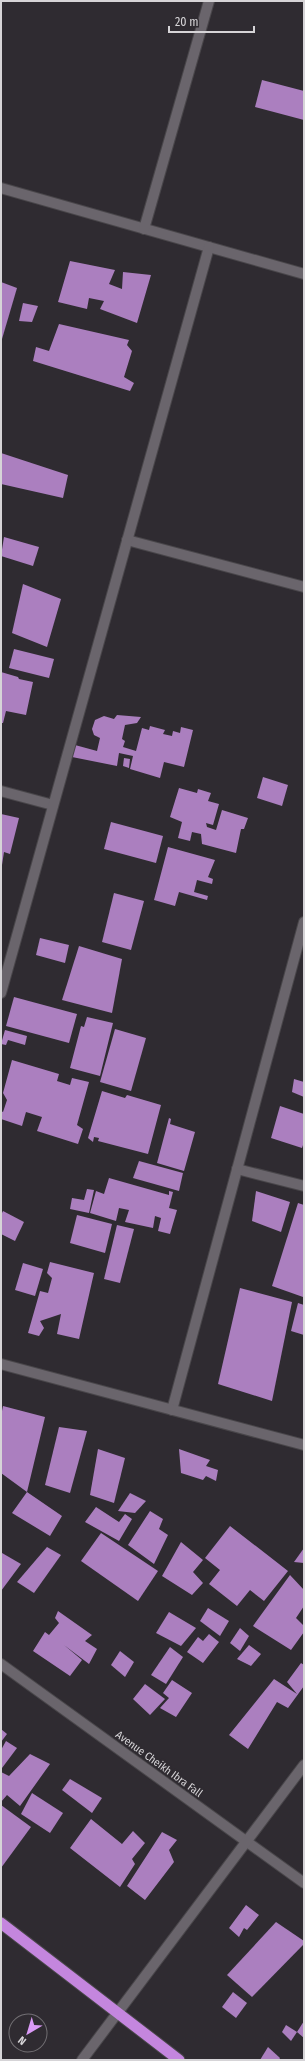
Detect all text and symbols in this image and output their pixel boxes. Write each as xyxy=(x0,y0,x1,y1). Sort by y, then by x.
scale bar xyxy=(169,8,254,34)
text: 20 m xyxy=(175,15,199,29)
street label: Avenue Cheikh Ibra Fall xyxy=(113,1728,205,1800)
north arrow xyxy=(8,2013,48,2053)
text: N xyxy=(16,2033,29,2048)

